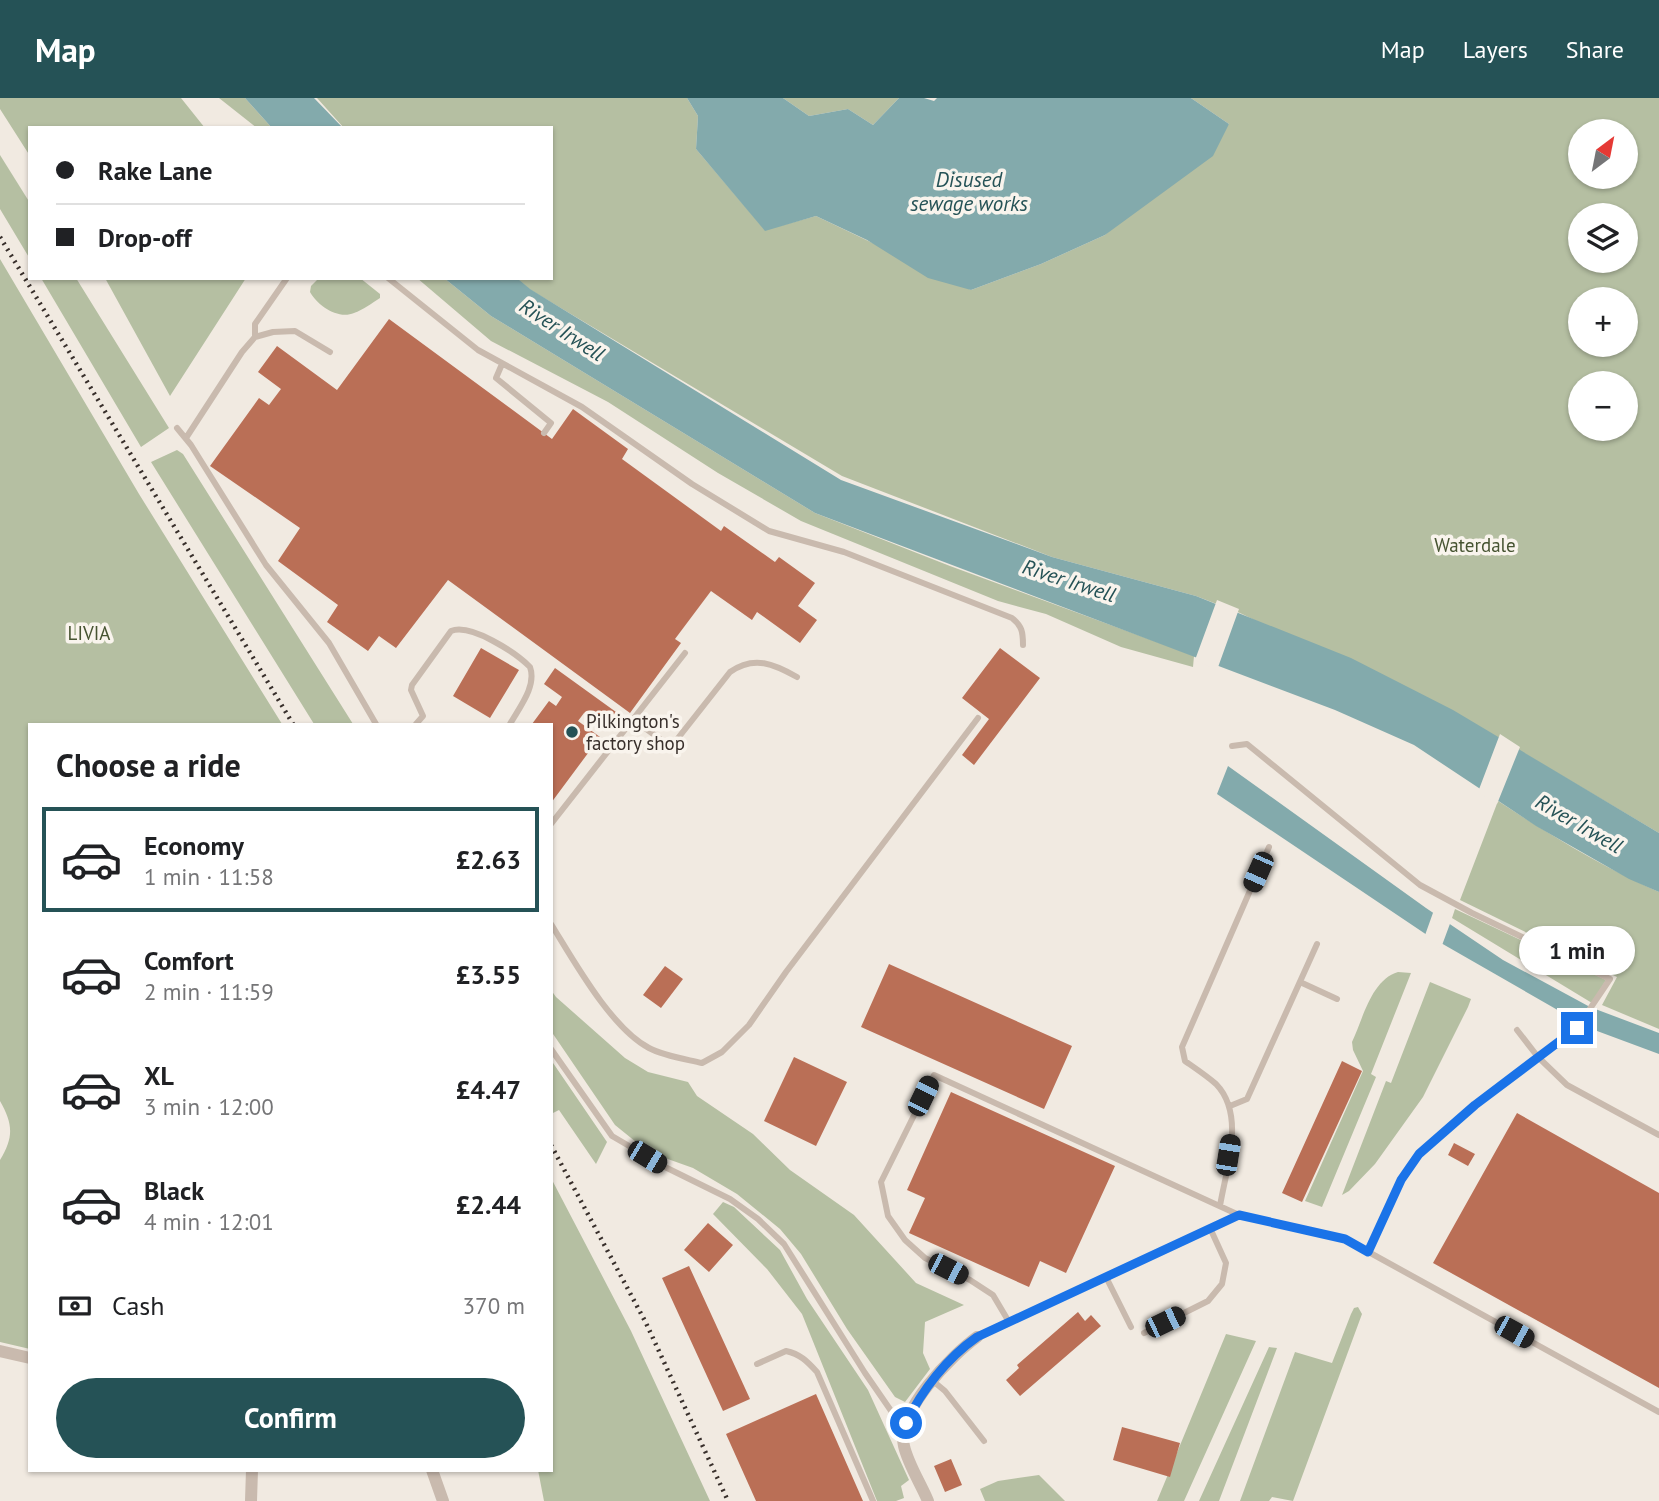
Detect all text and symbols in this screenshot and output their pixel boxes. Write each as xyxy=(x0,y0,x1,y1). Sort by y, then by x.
text: Map xyxy=(35,28,96,71)
text: Map xyxy=(1381,34,1425,65)
text: Layers xyxy=(1463,34,1528,65)
text: Share xyxy=(1566,34,1624,65)
north arrow xyxy=(1568,119,1638,189)
map controls xyxy=(1568,119,1638,441)
text: Rake Lane xyxy=(98,154,212,187)
water label: Disused sewage works xyxy=(910,166,1028,217)
button: layers xyxy=(1568,203,1638,273)
text: Drop-off xyxy=(98,221,192,254)
button: + xyxy=(1568,287,1638,357)
water label: River Irwell xyxy=(515,292,610,367)
button: − xyxy=(1568,371,1638,441)
park label: Waterdale xyxy=(1434,533,1516,557)
water label: River Irwell xyxy=(1019,553,1119,608)
park label: LIVIA xyxy=(68,621,110,645)
place label: Pilkington's factory shop xyxy=(586,709,685,755)
marker: Pilkington's factory shop xyxy=(564,724,580,740)
text: Choose a ride xyxy=(56,744,241,786)
water label: River Irwell xyxy=(1531,788,1628,860)
icon: car xyxy=(60,828,123,891)
text: Economy xyxy=(144,829,244,862)
text: £2.63 xyxy=(456,843,521,876)
car xyxy=(1240,849,1277,895)
text: 1 min · 11:58 xyxy=(144,862,274,891)
callout: 1 min xyxy=(1519,926,1635,976)
text: 1 min xyxy=(1549,936,1605,965)
icon: car xyxy=(60,943,123,1006)
text: Comfort xyxy=(144,944,234,977)
text: £3.55 xyxy=(456,958,521,991)
text: 2 min · 11:59 xyxy=(144,977,274,1006)
route end xyxy=(1561,1012,1593,1044)
icon: car xyxy=(60,1058,123,1121)
text: XL xyxy=(144,1059,174,1092)
text: £4.47 xyxy=(456,1073,521,1106)
car xyxy=(905,1073,942,1119)
text: 3 min · 12:00 xyxy=(144,1092,274,1121)
car xyxy=(1215,1133,1242,1177)
car xyxy=(624,1137,671,1177)
icon: car xyxy=(60,1173,123,1236)
text: Black xyxy=(144,1174,204,1207)
text: £2.44 xyxy=(456,1188,521,1221)
text: 4 min · 12:01 xyxy=(144,1207,274,1236)
car xyxy=(925,1250,972,1288)
icon: cash xyxy=(56,1287,94,1325)
text: Cash xyxy=(112,1289,164,1322)
text: 370 m xyxy=(463,1291,525,1320)
car xyxy=(1142,1303,1189,1341)
car xyxy=(1491,1313,1538,1351)
button: Confirm xyxy=(56,1378,525,1458)
route start xyxy=(890,1407,922,1439)

